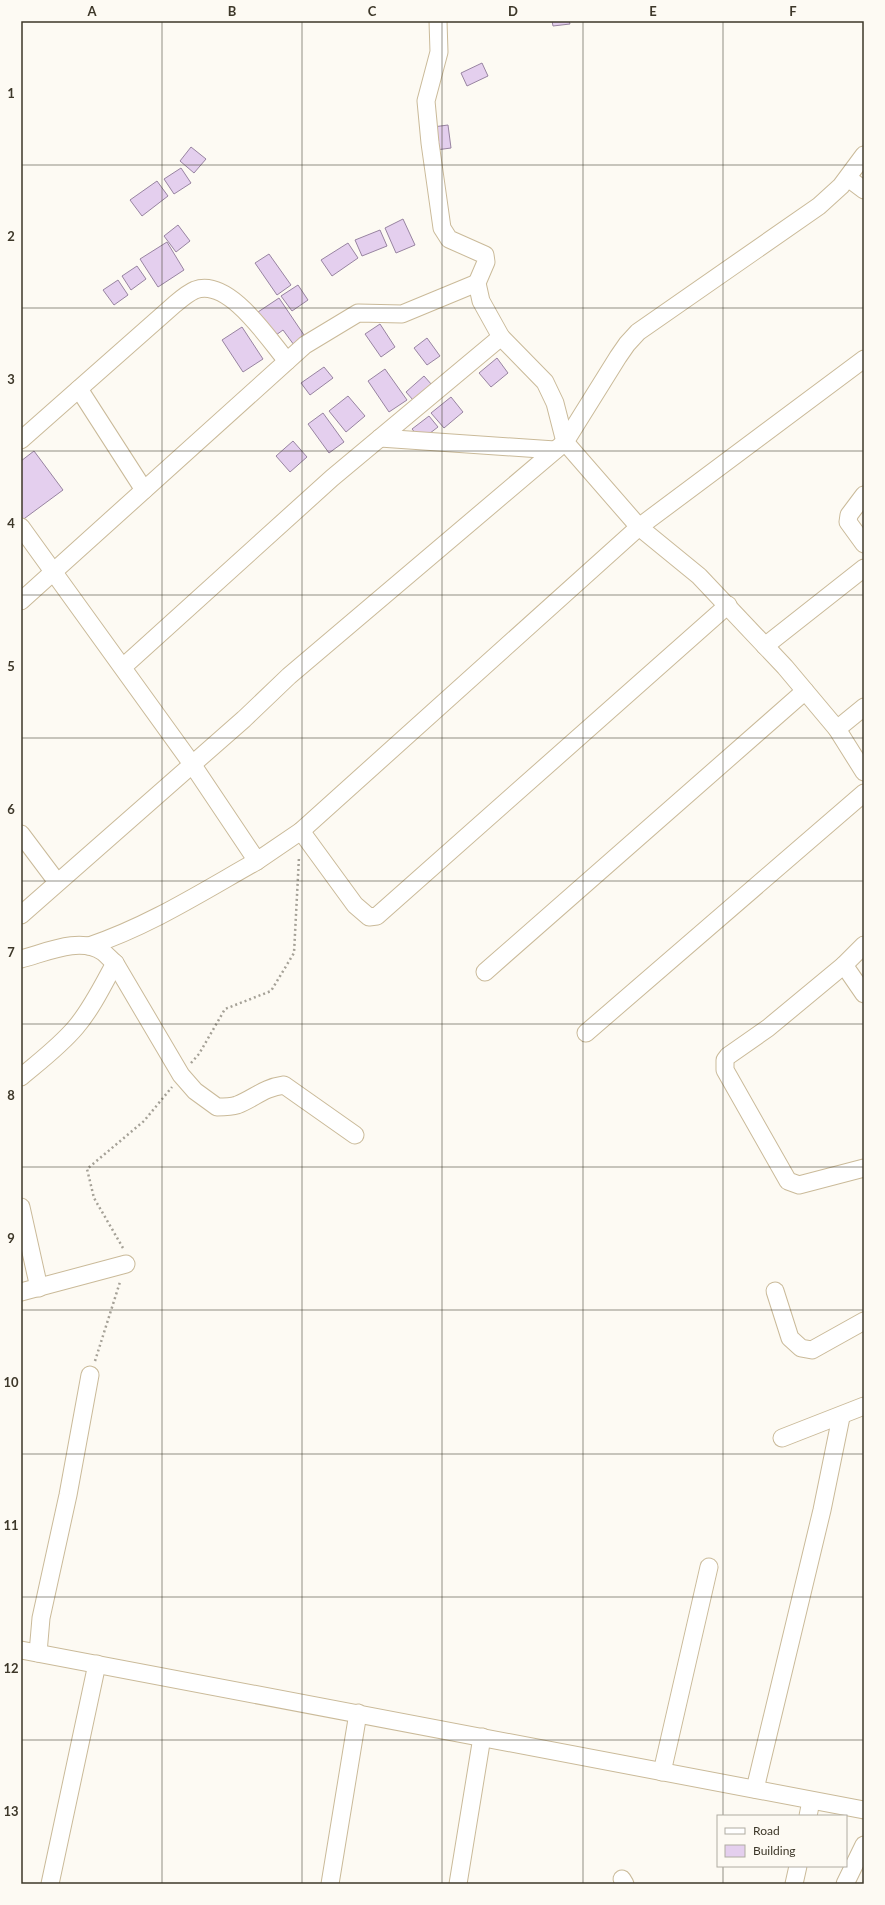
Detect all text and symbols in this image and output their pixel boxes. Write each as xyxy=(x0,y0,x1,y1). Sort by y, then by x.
text: A xyxy=(86,3,97,19)
text: B xyxy=(228,3,237,19)
text: C xyxy=(368,3,377,19)
text: D xyxy=(508,3,518,19)
text: E xyxy=(649,3,657,19)
text: F xyxy=(789,3,797,19)
text: 1 xyxy=(7,85,15,101)
text: 2 xyxy=(7,228,15,244)
text: 3 xyxy=(7,371,15,387)
text: 4 xyxy=(7,515,15,531)
text: 5 xyxy=(7,658,15,674)
text: 6 xyxy=(7,801,15,817)
text: 7 xyxy=(7,944,15,960)
text: 8 xyxy=(7,1087,15,1103)
text: 9 xyxy=(7,1230,15,1246)
text: 10 xyxy=(3,1374,19,1390)
text: 11 xyxy=(3,1517,19,1533)
text: 12 xyxy=(3,1660,19,1676)
text: 13 xyxy=(3,1803,19,1819)
legend xyxy=(717,1815,847,1867)
text: Road xyxy=(753,1823,780,1838)
text: Building xyxy=(753,1843,796,1858)

